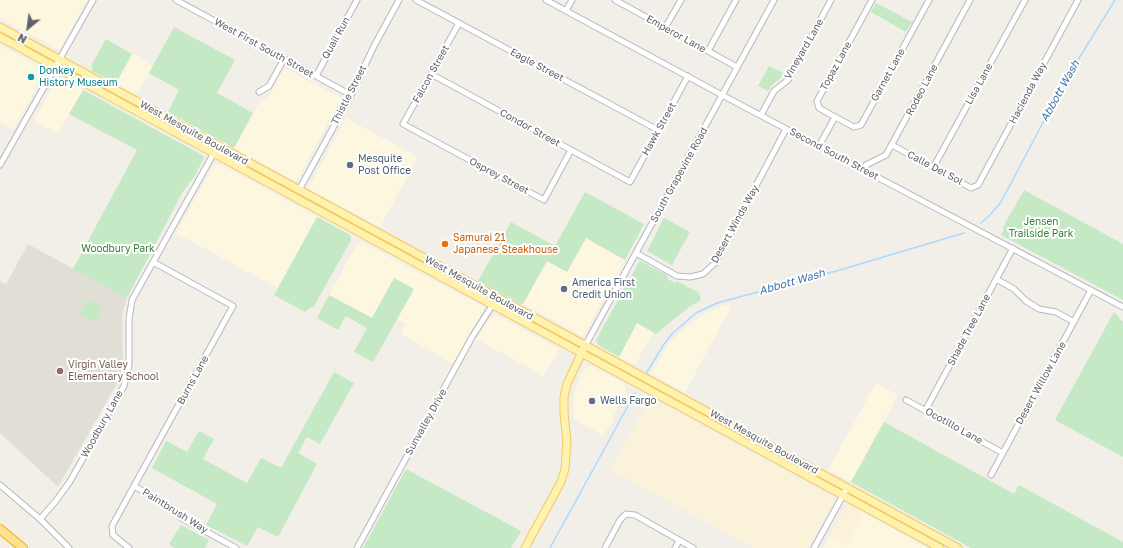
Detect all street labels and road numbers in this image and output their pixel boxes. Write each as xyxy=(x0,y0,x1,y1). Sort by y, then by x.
street label: Emperor Lane xyxy=(644,13,708,55)
street label: Quail Run xyxy=(320,15,352,61)
street label: West First South Street xyxy=(212,16,316,80)
street label: Vineyard Lane xyxy=(782,17,826,81)
street label: Topaz Lane xyxy=(818,39,854,93)
street label: Falcon Street xyxy=(410,43,452,105)
street label: Eagle Street xyxy=(508,46,566,84)
street label: Garnet Lane xyxy=(869,47,907,103)
street label: Hacienda Way xyxy=(1007,60,1049,126)
street label: Lisa Lane xyxy=(963,61,995,107)
street label: Rodeo Lane xyxy=(903,62,941,118)
street label: Thistle Street xyxy=(329,63,369,127)
street label: West Mesquite Boulevard xyxy=(138,98,250,168)
street label: Hawk Street xyxy=(639,100,679,158)
street label: Condor Street xyxy=(498,106,562,150)
street label: South Grapevine Road xyxy=(648,125,710,225)
street label: Second South Street xyxy=(787,125,881,183)
street label: Calle Del Sol xyxy=(905,148,965,188)
street label: Osprey Street xyxy=(467,155,531,197)
street label: Desert Winds Way xyxy=(709,183,761,265)
street label: West Mesquite Boulevard xyxy=(423,253,535,323)
street label: Shade Tree Lane xyxy=(945,292,993,368)
street label: Desert Willow Lane xyxy=(1013,339,1069,427)
street label: Burns Lane xyxy=(175,353,211,407)
street label: Sunvalley Drive xyxy=(403,387,449,457)
street label: Woodbury Lane xyxy=(79,388,125,460)
street label: Ocotillo Lane xyxy=(923,405,985,447)
street label: West Mesquite Boulevard xyxy=(708,407,820,477)
street label: Paintbrush Way xyxy=(140,486,210,536)

